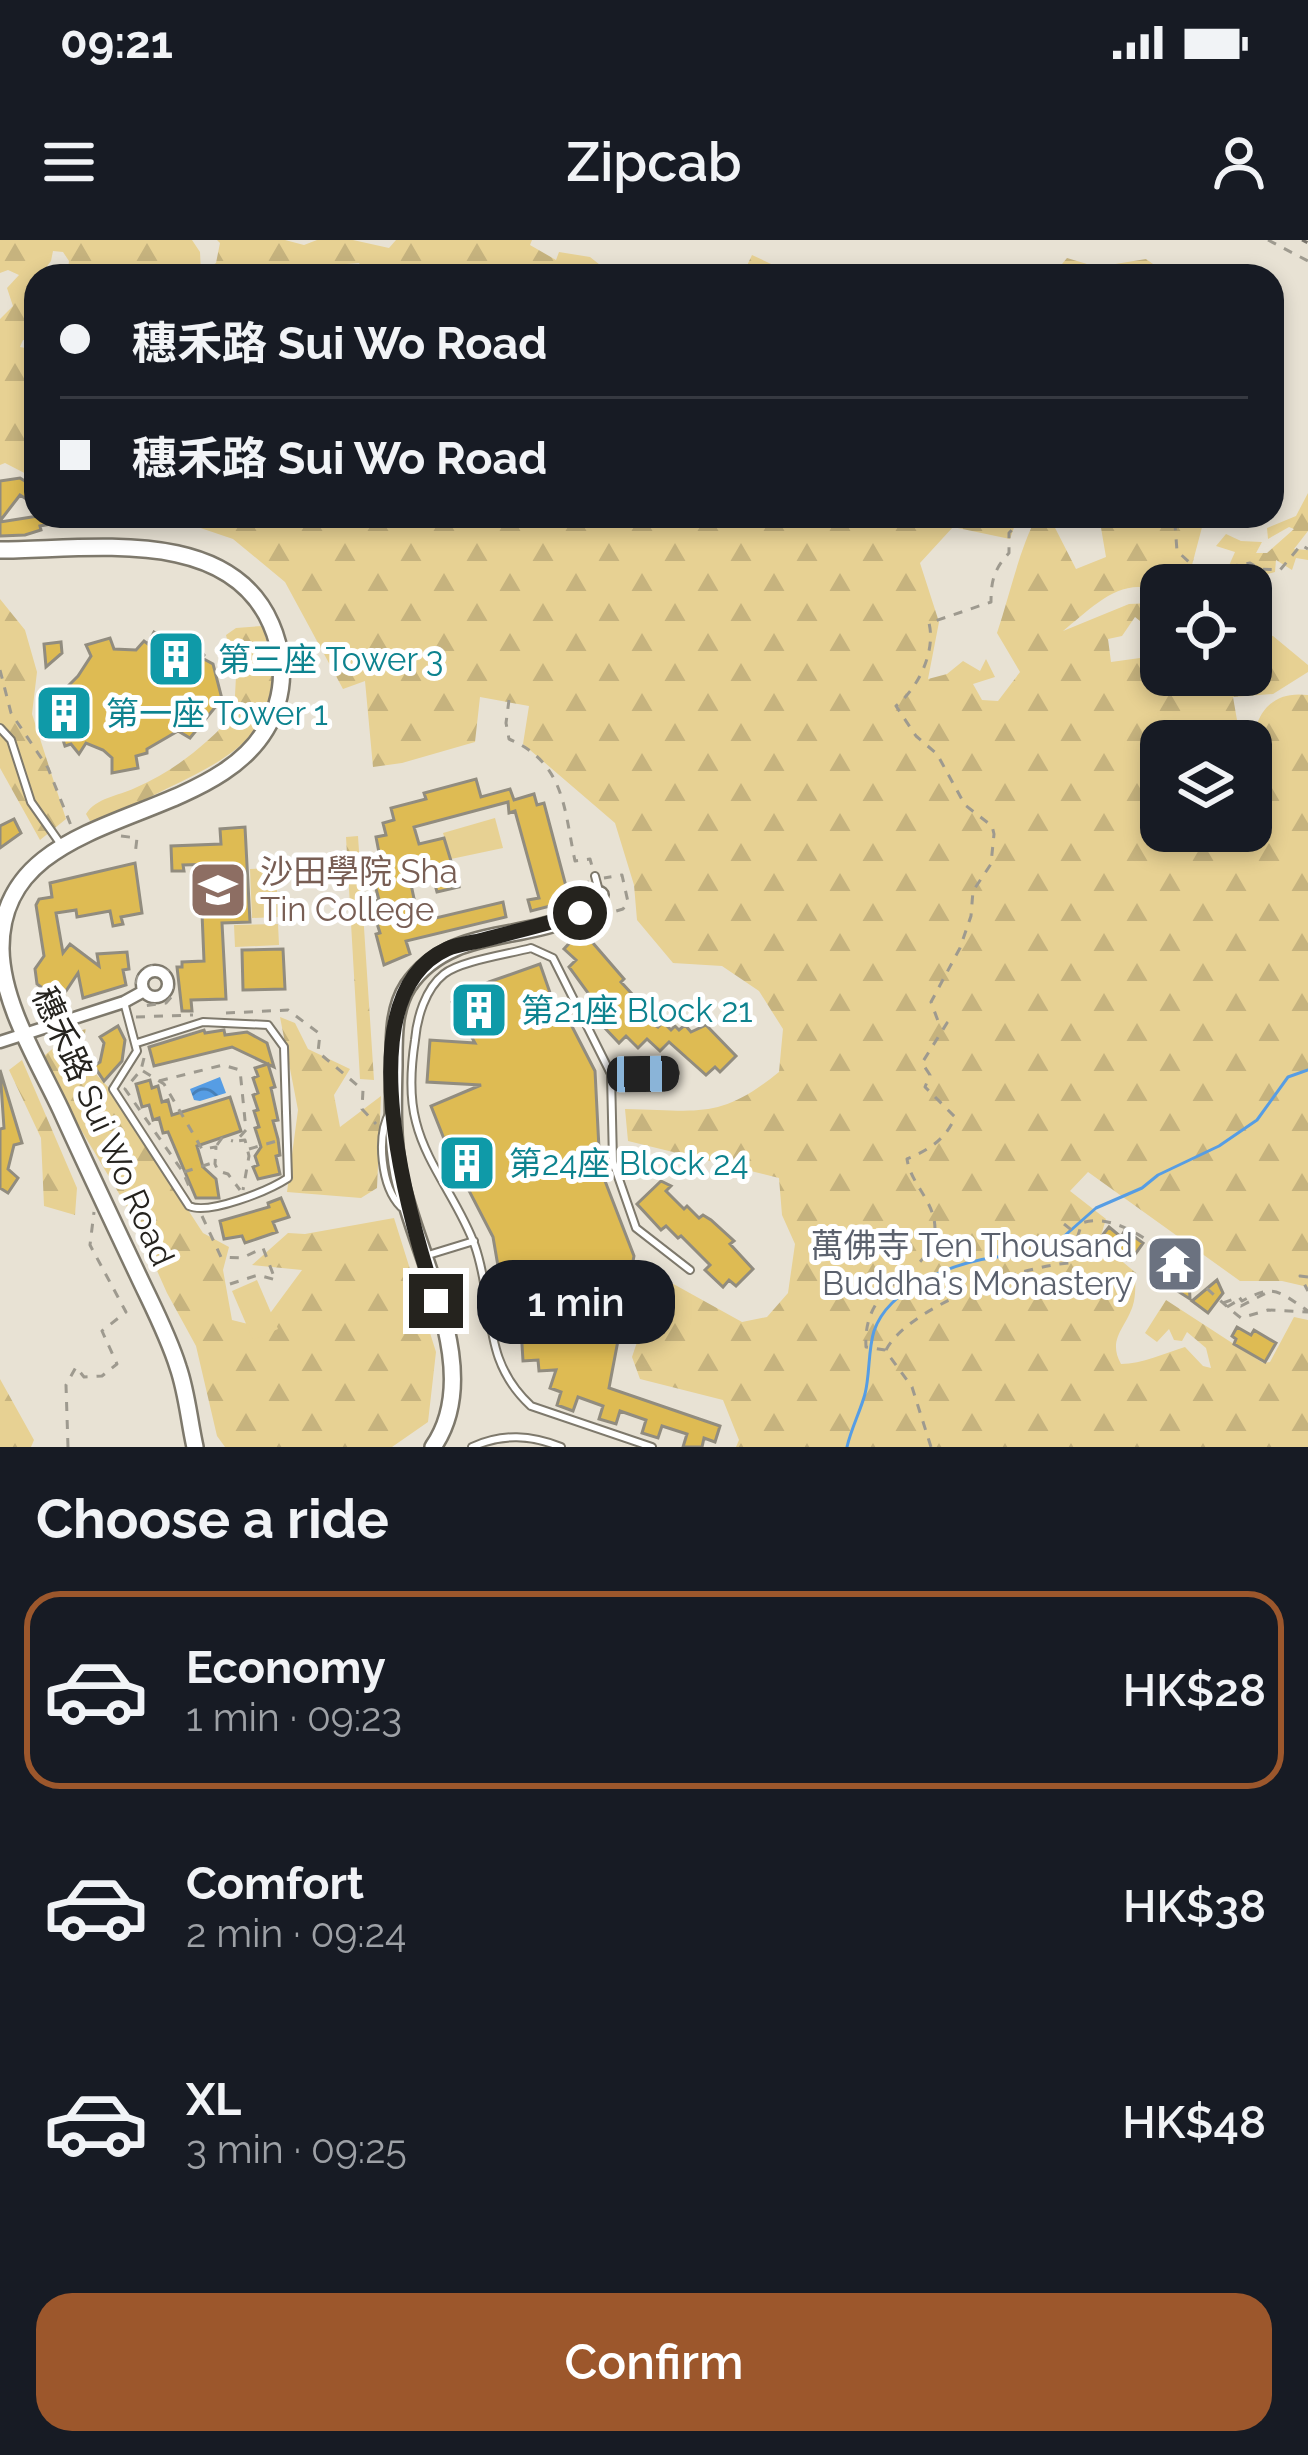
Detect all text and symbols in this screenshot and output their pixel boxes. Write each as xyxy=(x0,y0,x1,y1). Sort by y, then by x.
text: 09:21 xyxy=(60,16,173,69)
icon: menu xyxy=(36,129,102,195)
icon: person xyxy=(1206,129,1272,195)
text: Zipcab xyxy=(566,130,742,194)
text: 穗禾路 Sui Wo Road xyxy=(132,317,547,370)
text: 穗禾路 Sui Wo Road xyxy=(132,432,547,485)
map controls xyxy=(1140,564,1272,852)
button: locate xyxy=(1140,564,1272,696)
building icon: 第三座 Tower 3 xyxy=(145,628,207,690)
place label: 第三座 Tower 3 xyxy=(218,640,443,679)
building icon: 第一座 Tower 1 xyxy=(33,682,95,744)
place label: 第一座 Tower 1 xyxy=(106,694,328,733)
button: layers xyxy=(1140,720,1272,852)
place label: 沙田學院 Sha Tin College xyxy=(260,852,458,929)
school or university icon: 沙田學院 Sha Tin College xyxy=(187,859,249,921)
route start xyxy=(553,886,607,940)
building icon: 第21座 Block 21 xyxy=(448,979,510,1041)
street label: 穗禾路 Sui Wo Road xyxy=(25,981,183,1272)
place label: 第21座 Block 21 xyxy=(521,991,753,1030)
car xyxy=(607,1055,679,1093)
building icon: 第24座 Block 24 xyxy=(436,1132,498,1194)
place label: 第24座 Block 24 xyxy=(509,1144,748,1183)
place label: 萬佛寺 Ten Thousand Buddha's Monastery xyxy=(811,1226,1133,1303)
temple icon: 萬佛寺 Ten Thousand Buddha's Monastery xyxy=(1144,1233,1206,1295)
callout: 1 min xyxy=(478,1259,676,1343)
route end xyxy=(409,1274,463,1328)
text: 1 min xyxy=(528,1279,624,1325)
text: Choose a ride xyxy=(36,1487,389,1551)
icon: car xyxy=(42,1636,150,1744)
text: Economy xyxy=(186,1641,386,1694)
text: HK$28 xyxy=(1123,1664,1266,1717)
text: 1 min · 09:23 xyxy=(186,1694,402,1740)
icon: car xyxy=(42,1852,150,1960)
text: Comfort xyxy=(186,1857,364,1910)
text: HK$38 xyxy=(1123,1880,1266,1933)
text: 2 min · 09:24 xyxy=(186,1910,406,1956)
icon: car xyxy=(42,2068,150,2176)
text: XL xyxy=(186,2073,241,2126)
text: HK$48 xyxy=(1122,2096,1266,2149)
text: 3 min · 09:25 xyxy=(186,2126,407,2172)
button: Confirm xyxy=(36,2293,1272,2431)

